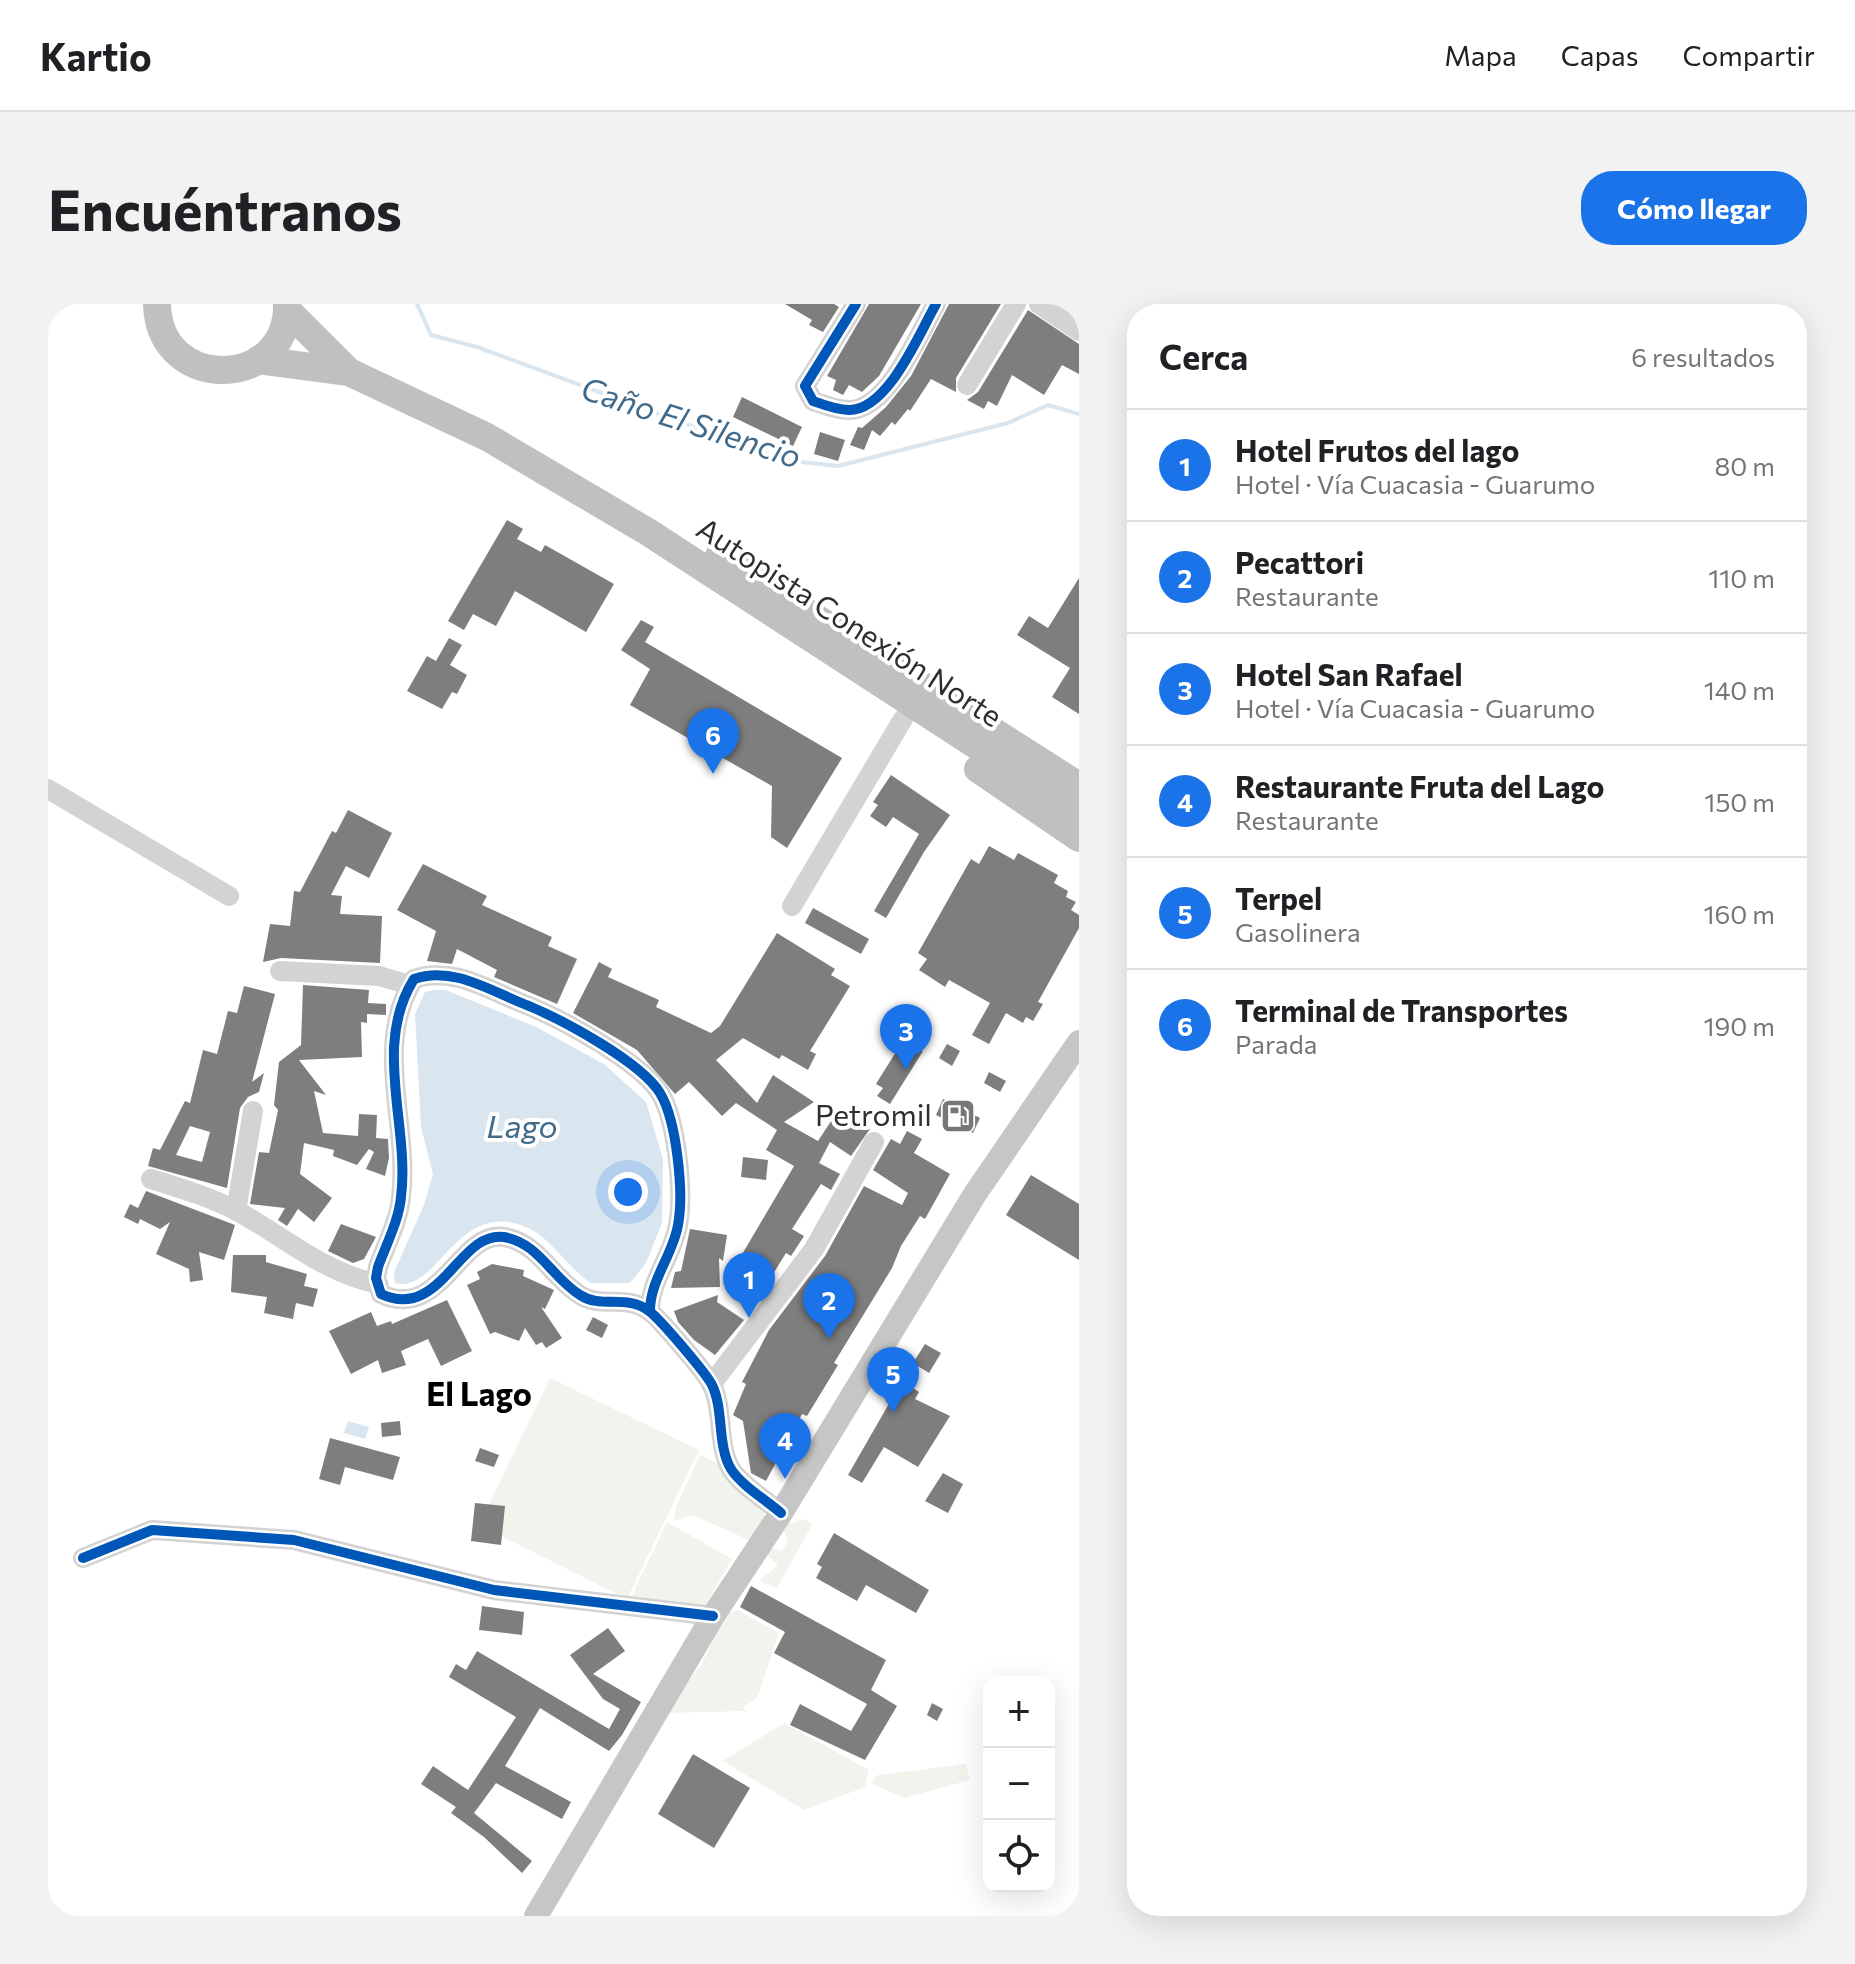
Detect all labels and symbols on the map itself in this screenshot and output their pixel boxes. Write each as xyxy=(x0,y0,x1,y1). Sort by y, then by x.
water label: Caño El Silencio xyxy=(577,367,807,476)
street label: Autopista Conexión Norte xyxy=(691,508,1010,733)
pin: 6 xyxy=(687,708,739,774)
pin: 3 xyxy=(880,1004,932,1070)
place label: Petromil xyxy=(815,1095,932,1132)
fuel station icon: Petromil xyxy=(939,1097,977,1135)
water label: Lago xyxy=(486,1105,558,1145)
your location xyxy=(608,1172,648,1212)
pin: 1 xyxy=(723,1252,775,1318)
pin: 2 xyxy=(803,1273,855,1339)
pin: 5 xyxy=(867,1347,919,1413)
district label: El Lago xyxy=(426,1373,532,1413)
pin: 4 xyxy=(759,1413,811,1479)

